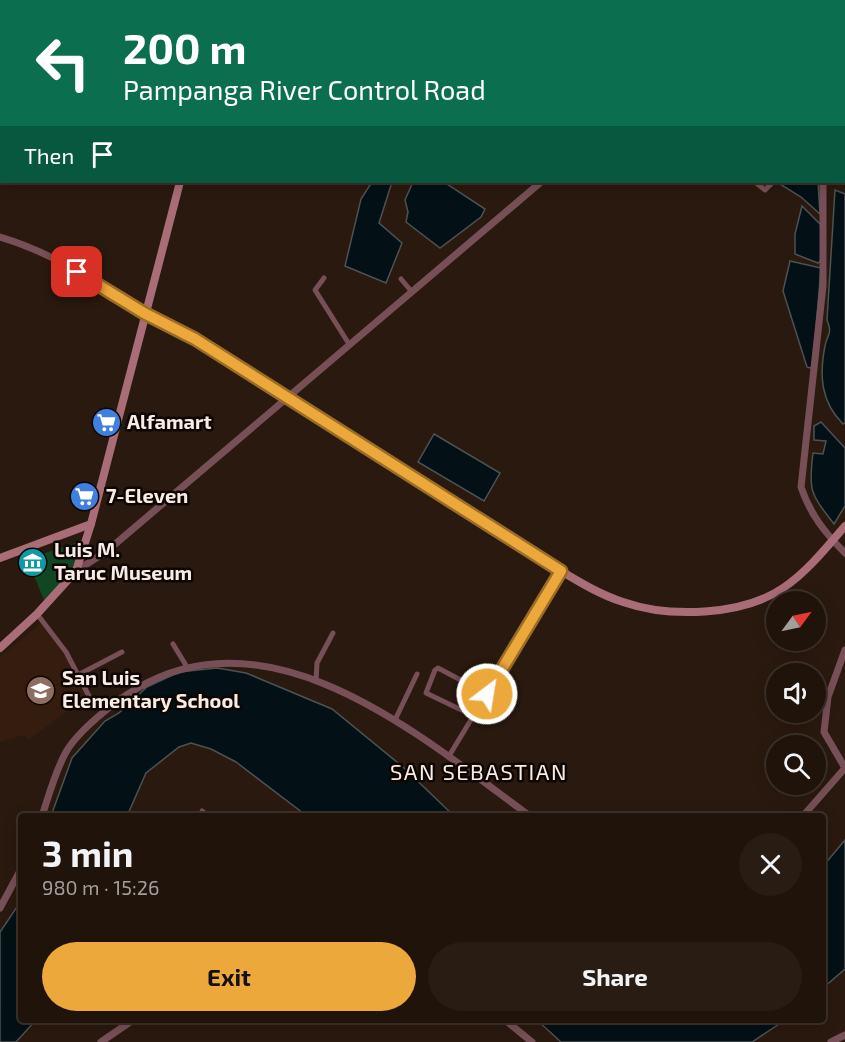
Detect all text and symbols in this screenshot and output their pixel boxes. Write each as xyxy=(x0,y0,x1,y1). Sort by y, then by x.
text: 200 m xyxy=(123,22,246,72)
icon: left xyxy=(24,24,102,102)
text: Pampanga River Control Road xyxy=(123,73,486,105)
icon: arrive xyxy=(86,138,119,171)
text: Then xyxy=(24,142,74,168)
pin xyxy=(51,246,102,297)
icon: arrive xyxy=(60,255,93,288)
supermarket icon: Alfamart xyxy=(90,406,122,438)
place label: Alfamart xyxy=(127,409,212,433)
supermarket icon: 7-Eleven xyxy=(69,480,101,512)
place label: 7-Eleven xyxy=(106,483,188,507)
place label: Luis M. Taruc Museum xyxy=(54,537,192,584)
museum icon: Luis M. Taruc Museum xyxy=(17,546,49,578)
north arrow xyxy=(766,591,826,651)
map controls xyxy=(766,591,826,795)
position arrow xyxy=(455,662,519,726)
button: sound xyxy=(766,663,826,723)
place label: San Luis Elementary School xyxy=(62,665,240,713)
school or university icon: San Luis Elementary School xyxy=(25,674,57,706)
button: search xyxy=(766,735,826,795)
district label: SAN SEBASTIAN xyxy=(390,758,568,784)
text: 3 min xyxy=(42,831,133,874)
button: close xyxy=(739,833,802,896)
text: 980 m · 15:26 xyxy=(42,875,159,899)
button: Exit xyxy=(42,942,416,1011)
button: Share xyxy=(428,942,802,1011)

